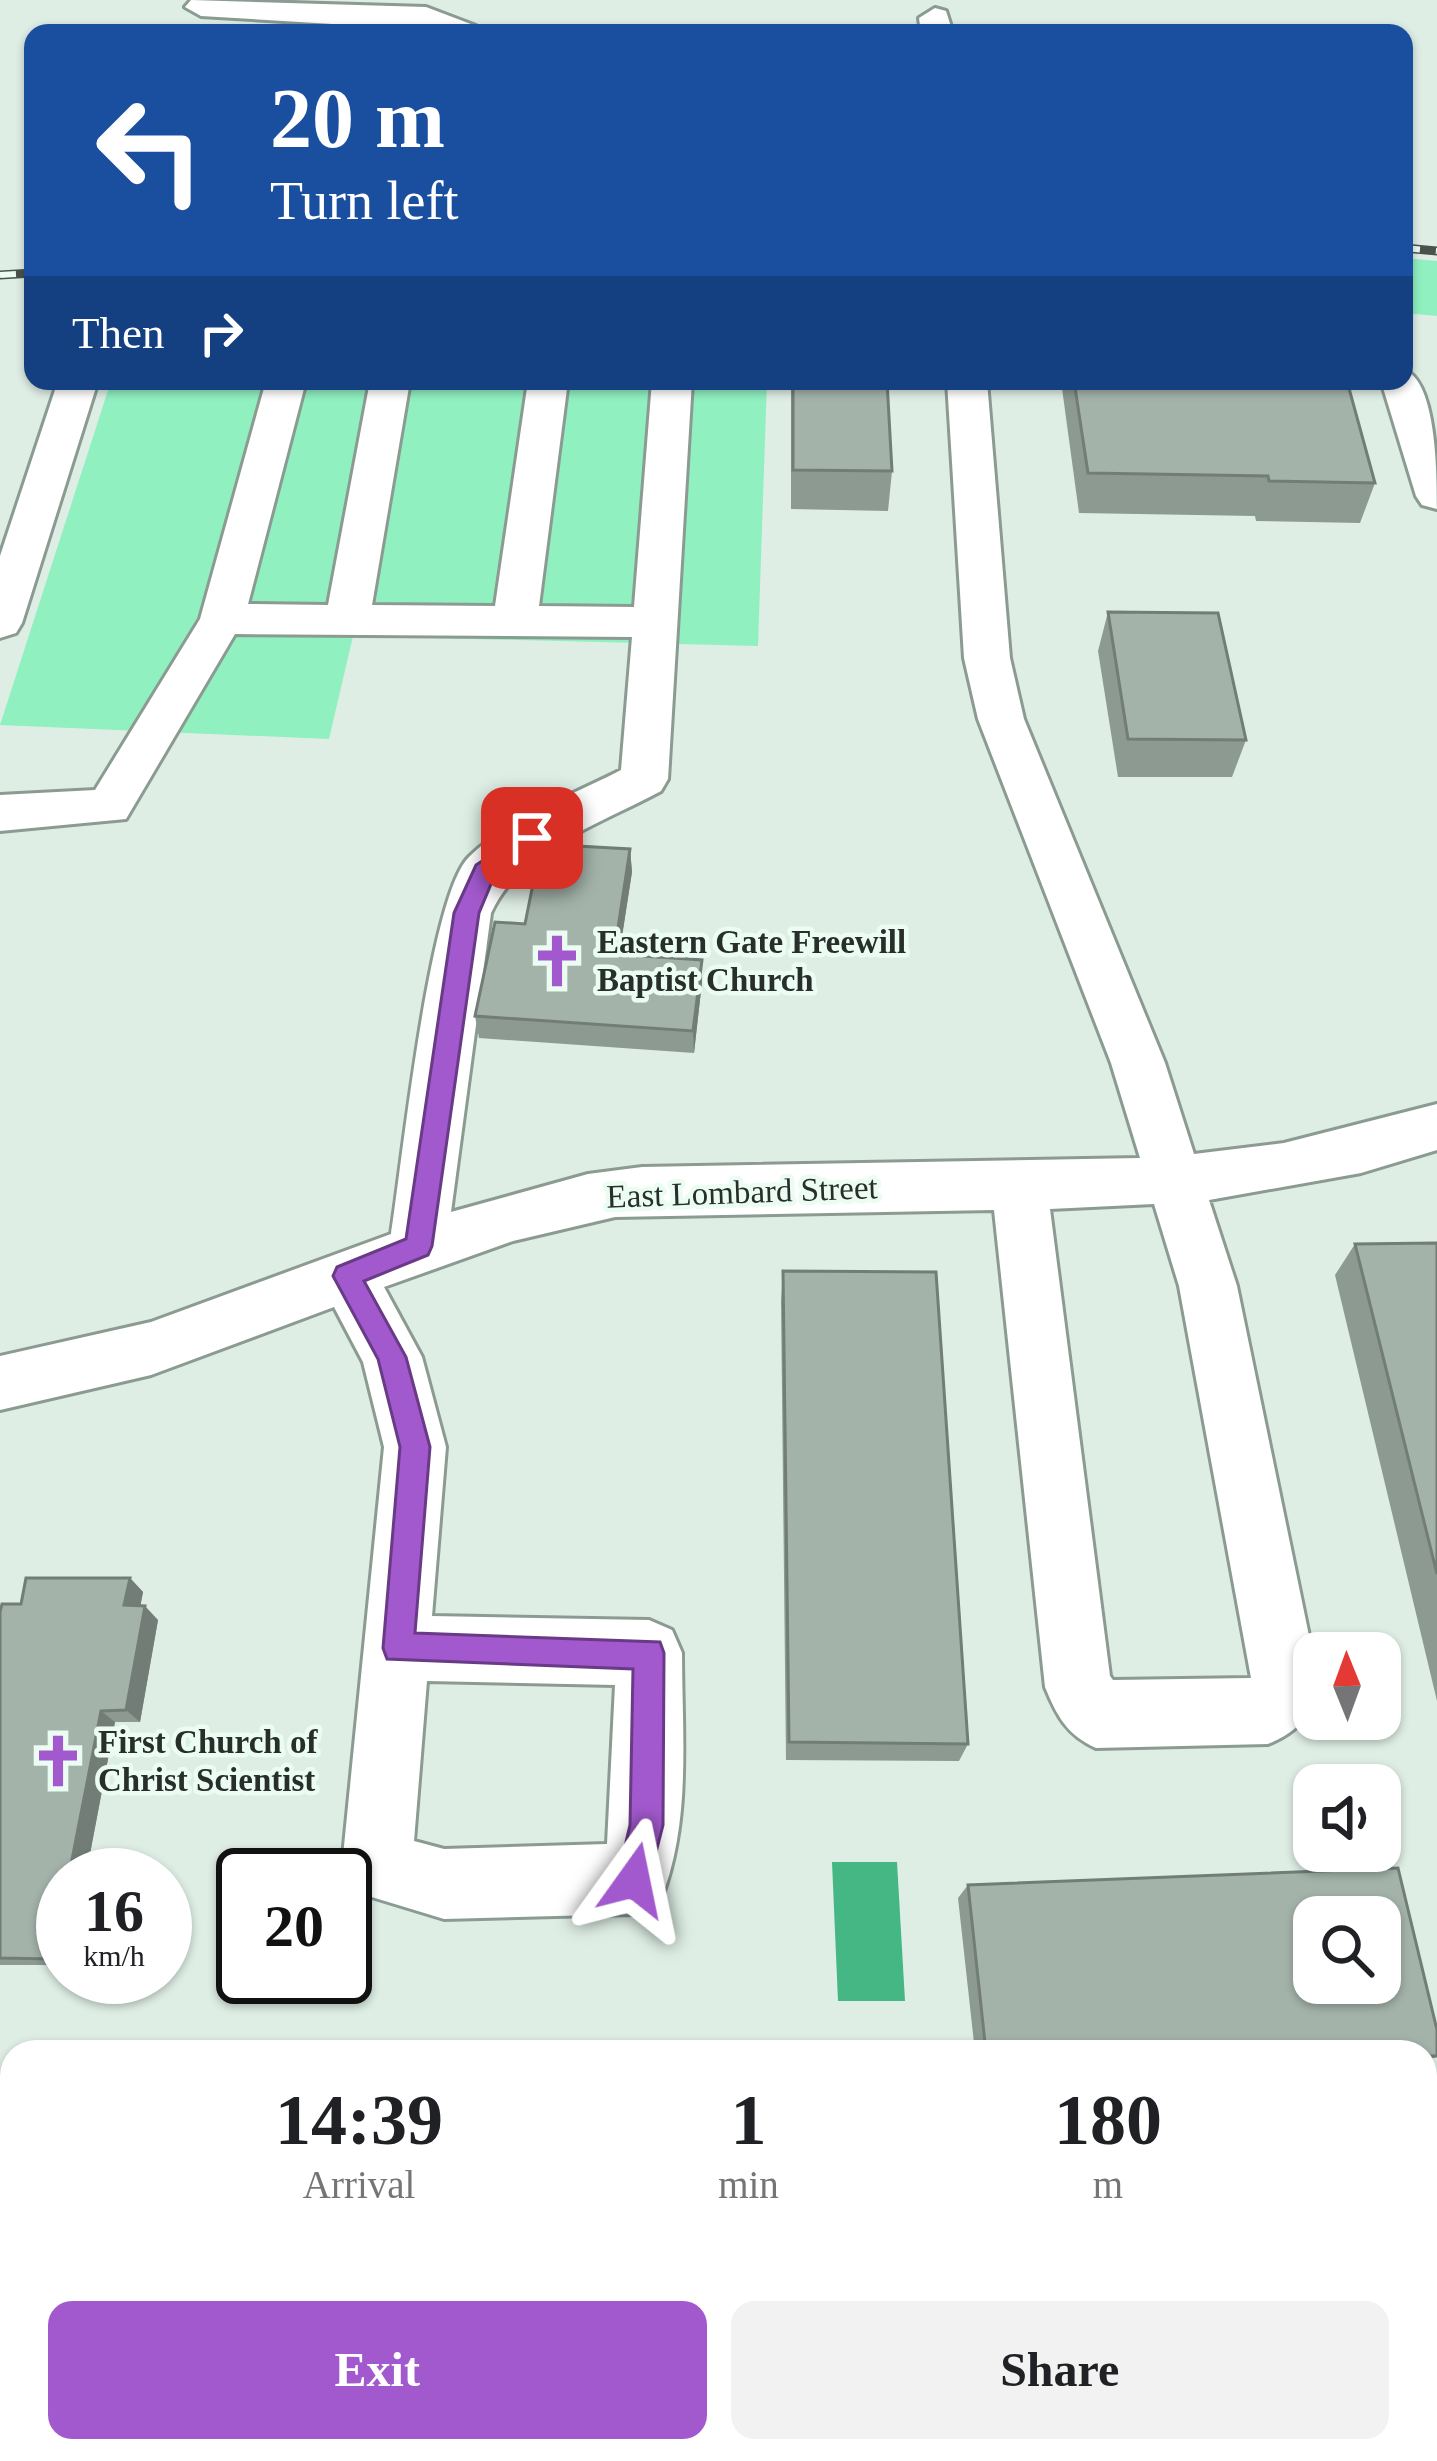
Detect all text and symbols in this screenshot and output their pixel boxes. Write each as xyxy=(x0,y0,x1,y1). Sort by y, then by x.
icon: left xyxy=(72,72,228,228)
text: 20 m xyxy=(270,72,445,165)
text: Turn left xyxy=(270,171,459,231)
icon: right xyxy=(188,300,254,366)
text: Then xyxy=(72,308,164,358)
pin xyxy=(481,787,583,889)
icon: arrive xyxy=(499,805,565,871)
place label: Eastern Gate Freewill Baptist Church xyxy=(597,924,906,998)
church icon: Eastern Gate Freewill Baptist Church xyxy=(528,932,586,990)
street label: East Lombard Street xyxy=(606,1169,878,1215)
north arrow xyxy=(1293,1632,1401,1740)
map controls xyxy=(1293,1632,1401,2004)
place label: First Church of Christ Scientist xyxy=(98,1724,318,1798)
church icon: First Church of Christ Scientist xyxy=(29,1732,87,1790)
button: sound xyxy=(1293,1764,1401,1872)
position arrow xyxy=(571,1817,697,1943)
speed limit sign: 20 xyxy=(216,1848,372,2004)
text: 16 xyxy=(84,1878,144,1944)
button: search xyxy=(1293,1896,1401,2004)
text: km/h xyxy=(83,1939,145,1972)
text: 14:39 xyxy=(275,2080,443,2160)
text: 1 xyxy=(730,2080,766,2160)
text: 180 xyxy=(1054,2080,1162,2160)
text: Arrival xyxy=(303,2163,415,2206)
text: min xyxy=(718,2163,779,2206)
text: m xyxy=(1093,2163,1123,2206)
button: Exit xyxy=(48,2301,707,2439)
button: Share xyxy=(731,2301,1389,2439)

